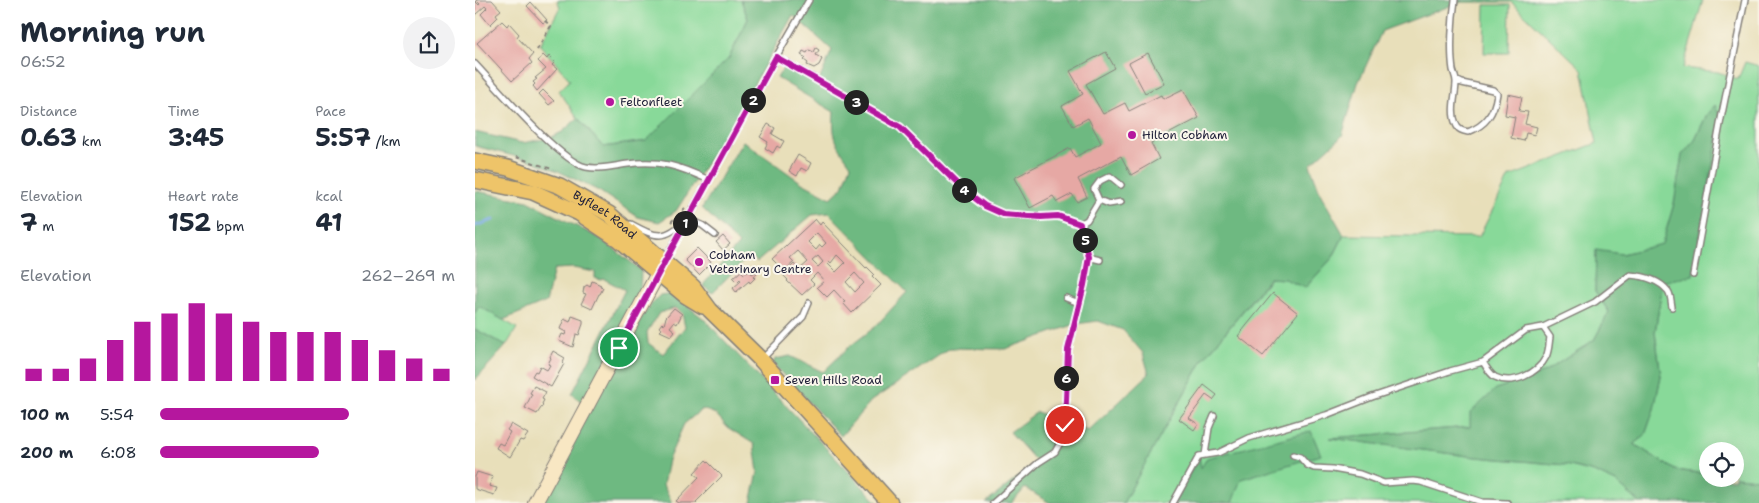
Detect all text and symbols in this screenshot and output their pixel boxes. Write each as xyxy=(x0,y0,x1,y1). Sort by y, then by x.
text: Morning run xyxy=(20,13,205,51)
button: share xyxy=(403,17,455,69)
text: 06:52 xyxy=(20,51,66,72)
pin: 2 xyxy=(741,88,765,112)
pin: 3 xyxy=(843,90,869,114)
text: 2 xyxy=(749,91,758,109)
text: 3 xyxy=(852,93,861,111)
place label: Feltonfleet xyxy=(620,94,682,110)
marker: Feltonfleet xyxy=(604,96,616,108)
text: Distance xyxy=(20,102,77,120)
text: Time xyxy=(168,102,200,120)
text: Pace xyxy=(315,102,346,120)
text: 0.63 xyxy=(20,120,77,154)
text: 3:45 xyxy=(168,120,224,154)
text: 5:57 xyxy=(315,120,371,154)
place label: Hilton Cobham xyxy=(1142,127,1227,143)
marker: Hilton Cobham xyxy=(1126,129,1138,141)
text: km xyxy=(77,132,102,150)
text: /km xyxy=(371,132,401,150)
pin: 4 xyxy=(951,178,977,202)
text: 4 xyxy=(960,181,969,199)
text: Elevation xyxy=(20,187,83,205)
text: Heart rate xyxy=(168,187,239,205)
text: kcal xyxy=(315,187,343,205)
street label: Byfleet Road xyxy=(570,187,640,243)
text: 7 xyxy=(20,205,38,239)
text: 152 xyxy=(168,205,211,239)
text: 41 xyxy=(315,205,343,239)
pin: 1 xyxy=(673,210,697,236)
text: 1 xyxy=(682,214,689,232)
text: m xyxy=(38,217,54,235)
text: bpm xyxy=(211,217,244,235)
pin: 5 xyxy=(1073,228,1097,252)
text: 5 xyxy=(1081,231,1090,249)
place label: Cobham Veterinary Centre xyxy=(709,247,812,277)
marker: Cobham Veterinary Centre xyxy=(693,256,705,268)
text: Elevation xyxy=(20,265,92,286)
text: 262–269 m xyxy=(361,265,455,286)
pin xyxy=(598,327,640,369)
icon: arrive xyxy=(605,334,633,362)
pin: 6 xyxy=(1053,366,1079,390)
text: 6 xyxy=(1062,369,1071,387)
place label: Seven Hills Road xyxy=(785,372,882,388)
marker: Seven Hills Road xyxy=(769,374,781,386)
text: 100 m xyxy=(20,404,69,425)
text: 5:54 xyxy=(100,404,134,425)
pin xyxy=(1044,404,1086,446)
icon: check xyxy=(1051,411,1079,439)
text: 200 m xyxy=(20,442,73,463)
text: 6:08 xyxy=(100,442,137,463)
map controls xyxy=(1699,442,1744,487)
button: locate xyxy=(1699,442,1744,487)

